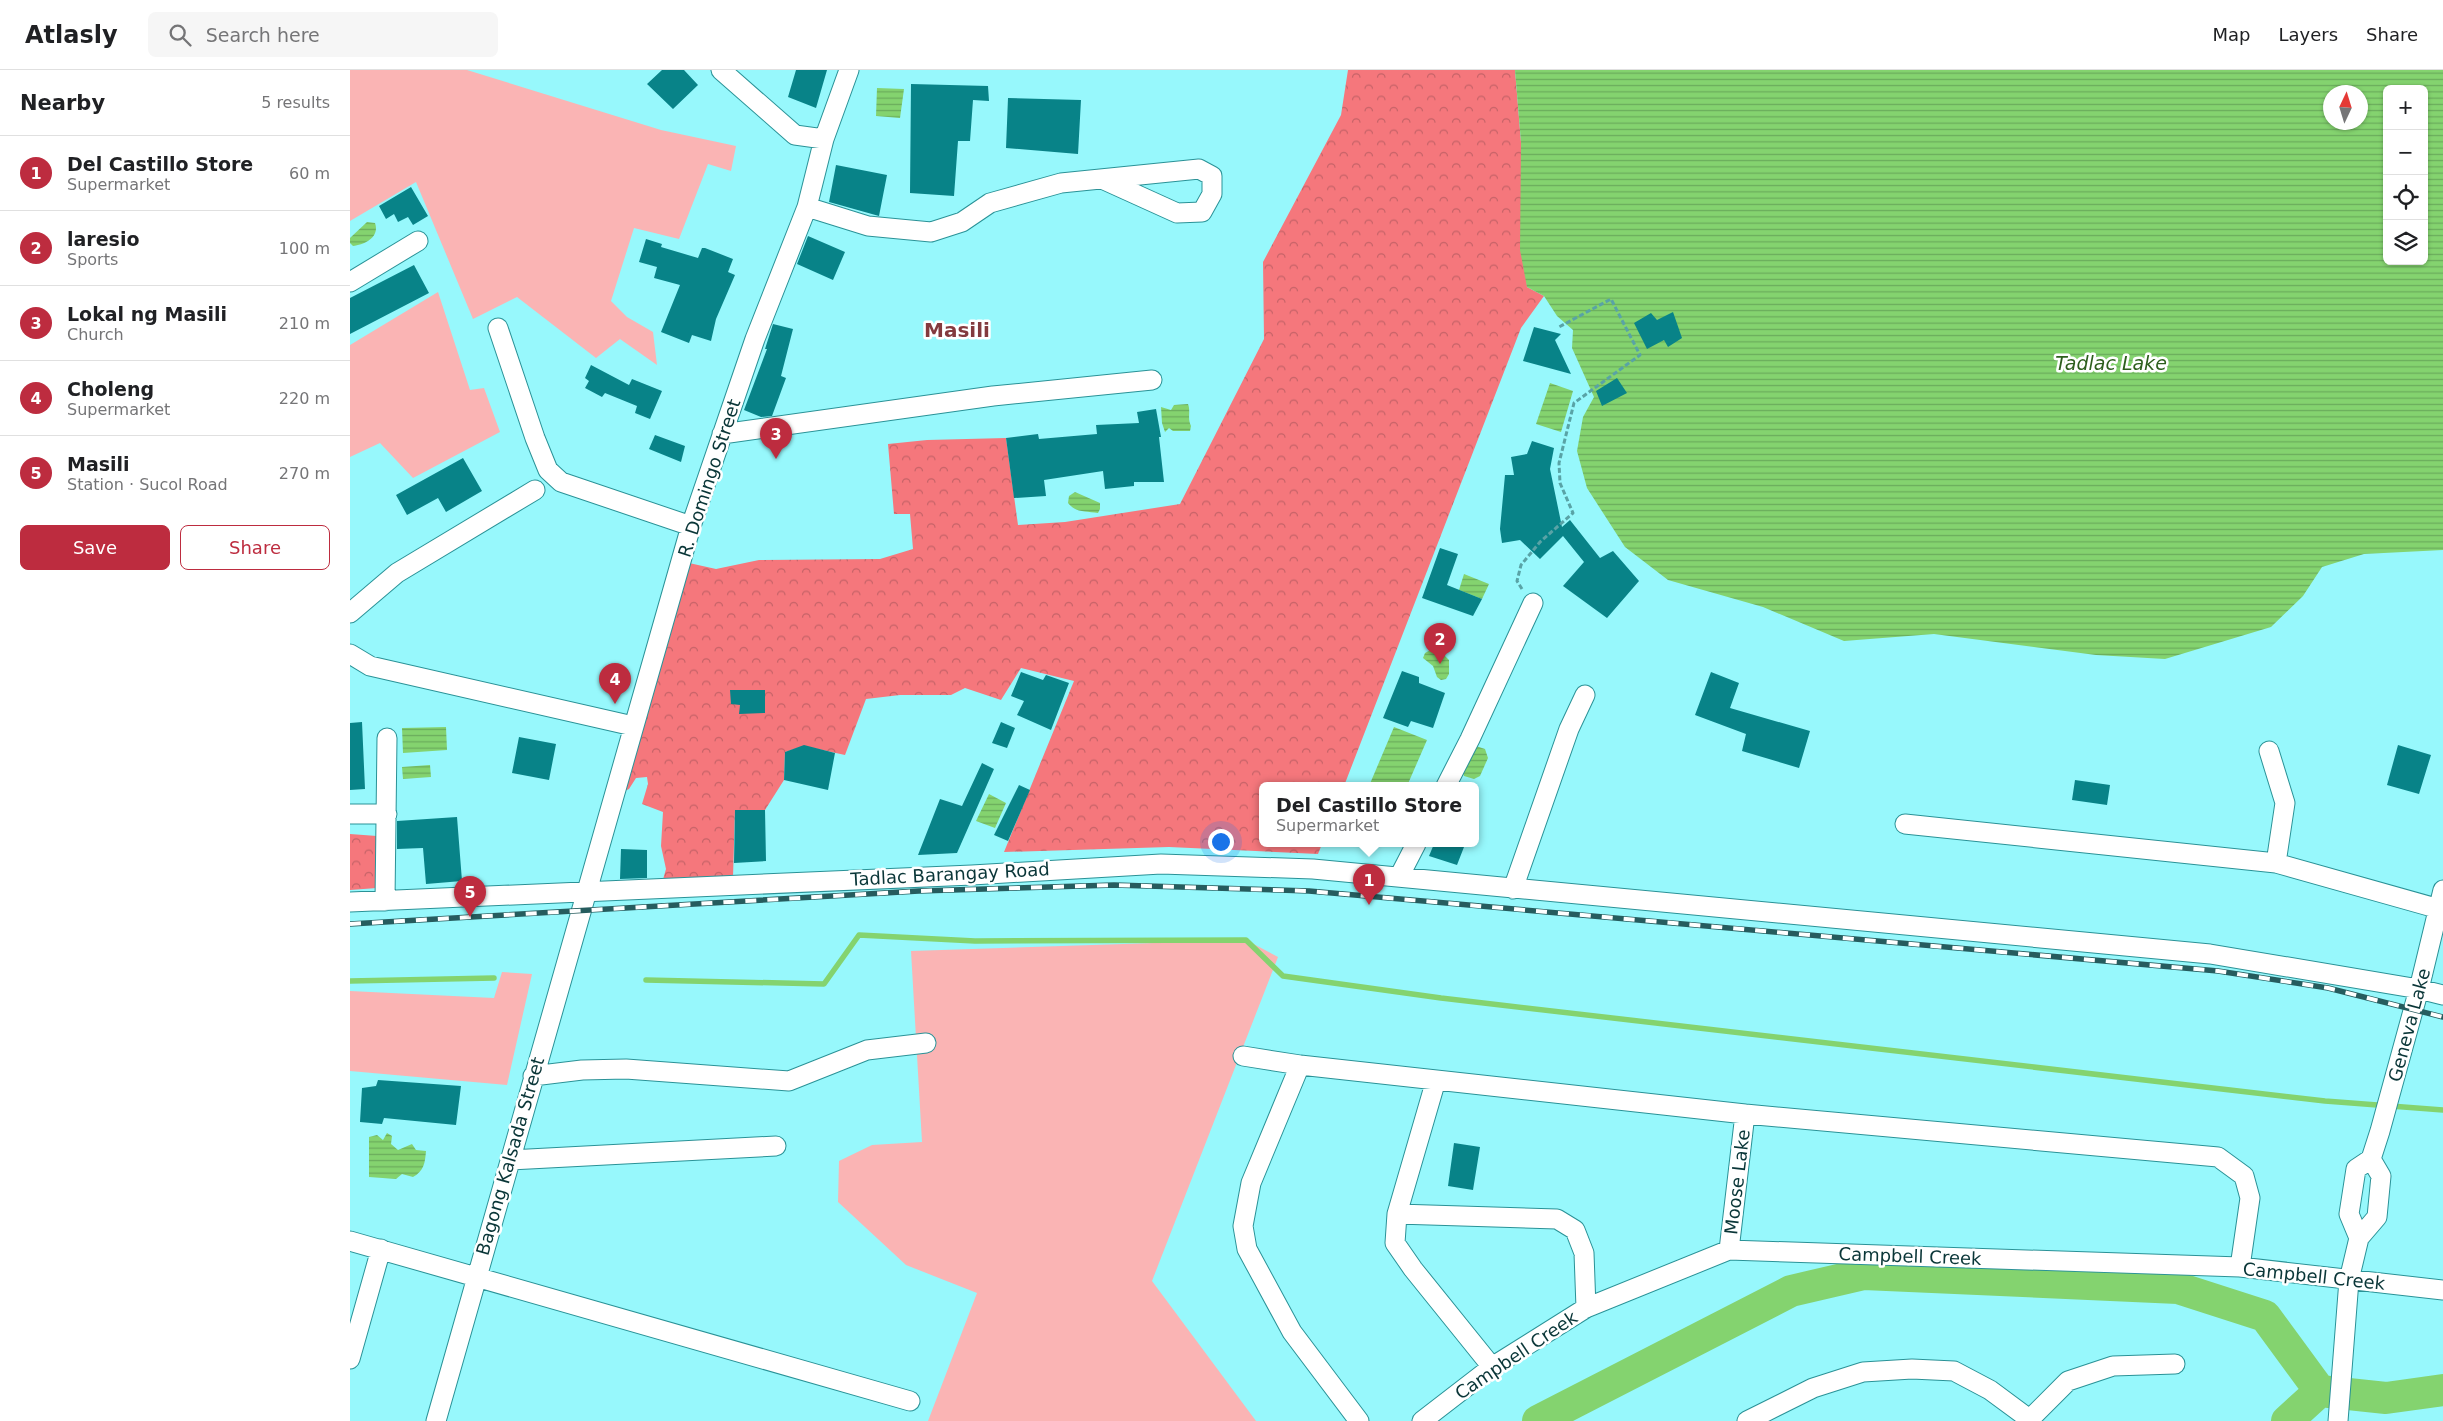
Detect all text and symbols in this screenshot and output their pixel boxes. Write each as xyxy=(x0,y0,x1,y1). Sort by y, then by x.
search box xyxy=(148,12,498,57)
text: Atlasly xyxy=(25,21,118,49)
icon: search xyxy=(166,21,194,49)
text: Search here xyxy=(206,24,320,46)
text: Map xyxy=(2212,24,2250,45)
text: Layers xyxy=(2278,24,2338,45)
text: Share xyxy=(2366,24,2418,45)
north arrow xyxy=(2323,85,2368,130)
map controls xyxy=(2383,85,2428,265)
button: + xyxy=(2383,85,2428,130)
text: Nearby xyxy=(20,91,105,115)
text: 5 results xyxy=(261,93,330,112)
button: − xyxy=(2383,130,2428,175)
text: Del Castillo Store xyxy=(67,153,253,175)
text: 1 xyxy=(30,164,42,183)
text: 60 m xyxy=(289,164,330,183)
text: Supermarket xyxy=(67,175,170,194)
button: locate xyxy=(2383,175,2428,220)
button: layers xyxy=(2383,220,2428,265)
text: laresio xyxy=(67,228,139,250)
text: 2 xyxy=(30,239,42,258)
text: 100 m xyxy=(279,239,330,258)
text: Sports xyxy=(67,250,118,269)
text: Lokal ng Masili xyxy=(67,303,227,325)
text: 3 xyxy=(30,314,42,333)
text: 210 m xyxy=(279,314,330,333)
district label: Masili xyxy=(924,318,990,342)
text: Church xyxy=(67,325,124,344)
water label: Tadlac Lake xyxy=(2055,352,2167,374)
text: Choleng xyxy=(67,378,154,400)
text: 4 xyxy=(30,389,42,408)
text: 220 m xyxy=(279,389,330,408)
street label: R. Domingo Street xyxy=(674,396,744,560)
text: Supermarket xyxy=(67,400,170,419)
pin: 3 xyxy=(760,418,792,459)
text: Masili xyxy=(67,453,130,475)
text: 5 xyxy=(30,464,42,483)
text: 270 m xyxy=(279,464,330,483)
text: Station · Sucol Road xyxy=(67,475,228,494)
button: Save xyxy=(20,525,170,570)
button: Share xyxy=(180,525,330,570)
pin: 2 xyxy=(1424,623,1456,664)
pin: 4 xyxy=(599,663,631,704)
popup xyxy=(1259,782,1479,847)
text: Del Castillo Store xyxy=(1276,794,1462,816)
text: Supermarket xyxy=(1276,816,1379,835)
your location xyxy=(1208,829,1234,855)
street label: Tadlac Barangay Road xyxy=(849,858,1050,890)
pin: 1 xyxy=(1353,864,1385,905)
pin: 5 xyxy=(454,876,486,917)
street label: Geneva Lake xyxy=(2384,966,2434,1084)
street label: Bagong Kalsada Street xyxy=(472,1054,548,1258)
street label: Moose Lake xyxy=(1720,1128,1754,1236)
street label: Campbell Creek xyxy=(1838,1243,1982,1269)
street label: Campbell Creek xyxy=(2242,1258,2387,1294)
street label: Campbell Creek xyxy=(1451,1306,1582,1404)

